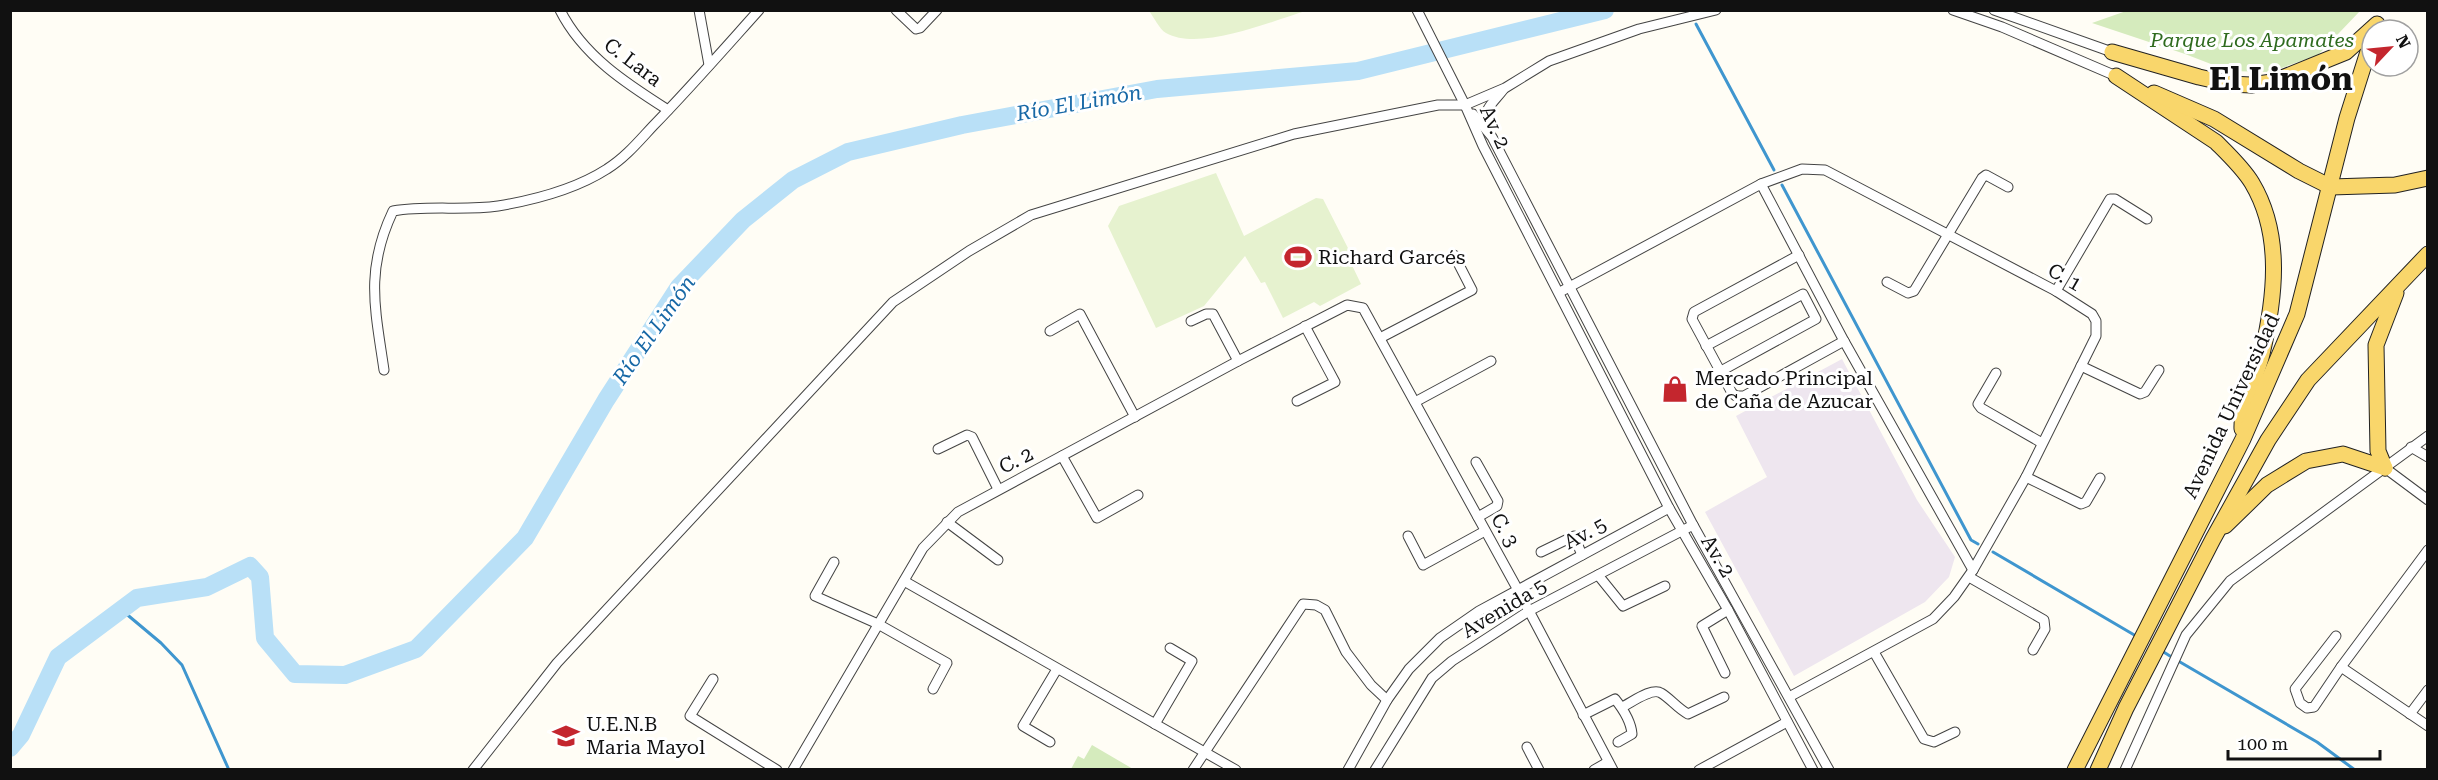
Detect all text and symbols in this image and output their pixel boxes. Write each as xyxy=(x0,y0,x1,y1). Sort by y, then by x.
north arrow xyxy=(2360,18,2420,78)
park label: Parque Los Apamates xyxy=(2149,28,2354,52)
text: N xyxy=(2392,32,2414,51)
street label: C. Lara xyxy=(599,33,667,92)
district label: El Limón xyxy=(2209,60,2353,98)
water label: Río El Limón xyxy=(1014,80,1144,126)
street label: Av. 2 xyxy=(1475,102,1515,152)
sports icon: Richard Garcés xyxy=(1283,242,1313,272)
place label: Richard Garcés xyxy=(1318,245,1466,269)
street label: C. 1 xyxy=(2044,258,2086,296)
water label: Río El Limón xyxy=(607,271,700,390)
street label: Avenida Universidad xyxy=(2178,310,2284,502)
place label: Mercado Principal de Caña de Azucar xyxy=(1695,366,1873,413)
shop icon: Mercado Principal de Caña de Azucar xyxy=(1660,374,1690,404)
street label: C. 2 xyxy=(995,441,1037,479)
street label: C. 3 xyxy=(1486,509,1524,551)
street label: Av. 5 xyxy=(1560,512,1610,554)
street label: Av. 2 xyxy=(1696,531,1740,581)
street label: Avenida 5 xyxy=(1457,573,1551,643)
place label: U.E.N.B Maria Mayol xyxy=(586,712,705,759)
school or university icon: U.E.N.B Maria Mayol xyxy=(551,721,581,751)
scale bar xyxy=(2228,723,2380,761)
text: 100 m xyxy=(2237,733,2288,754)

